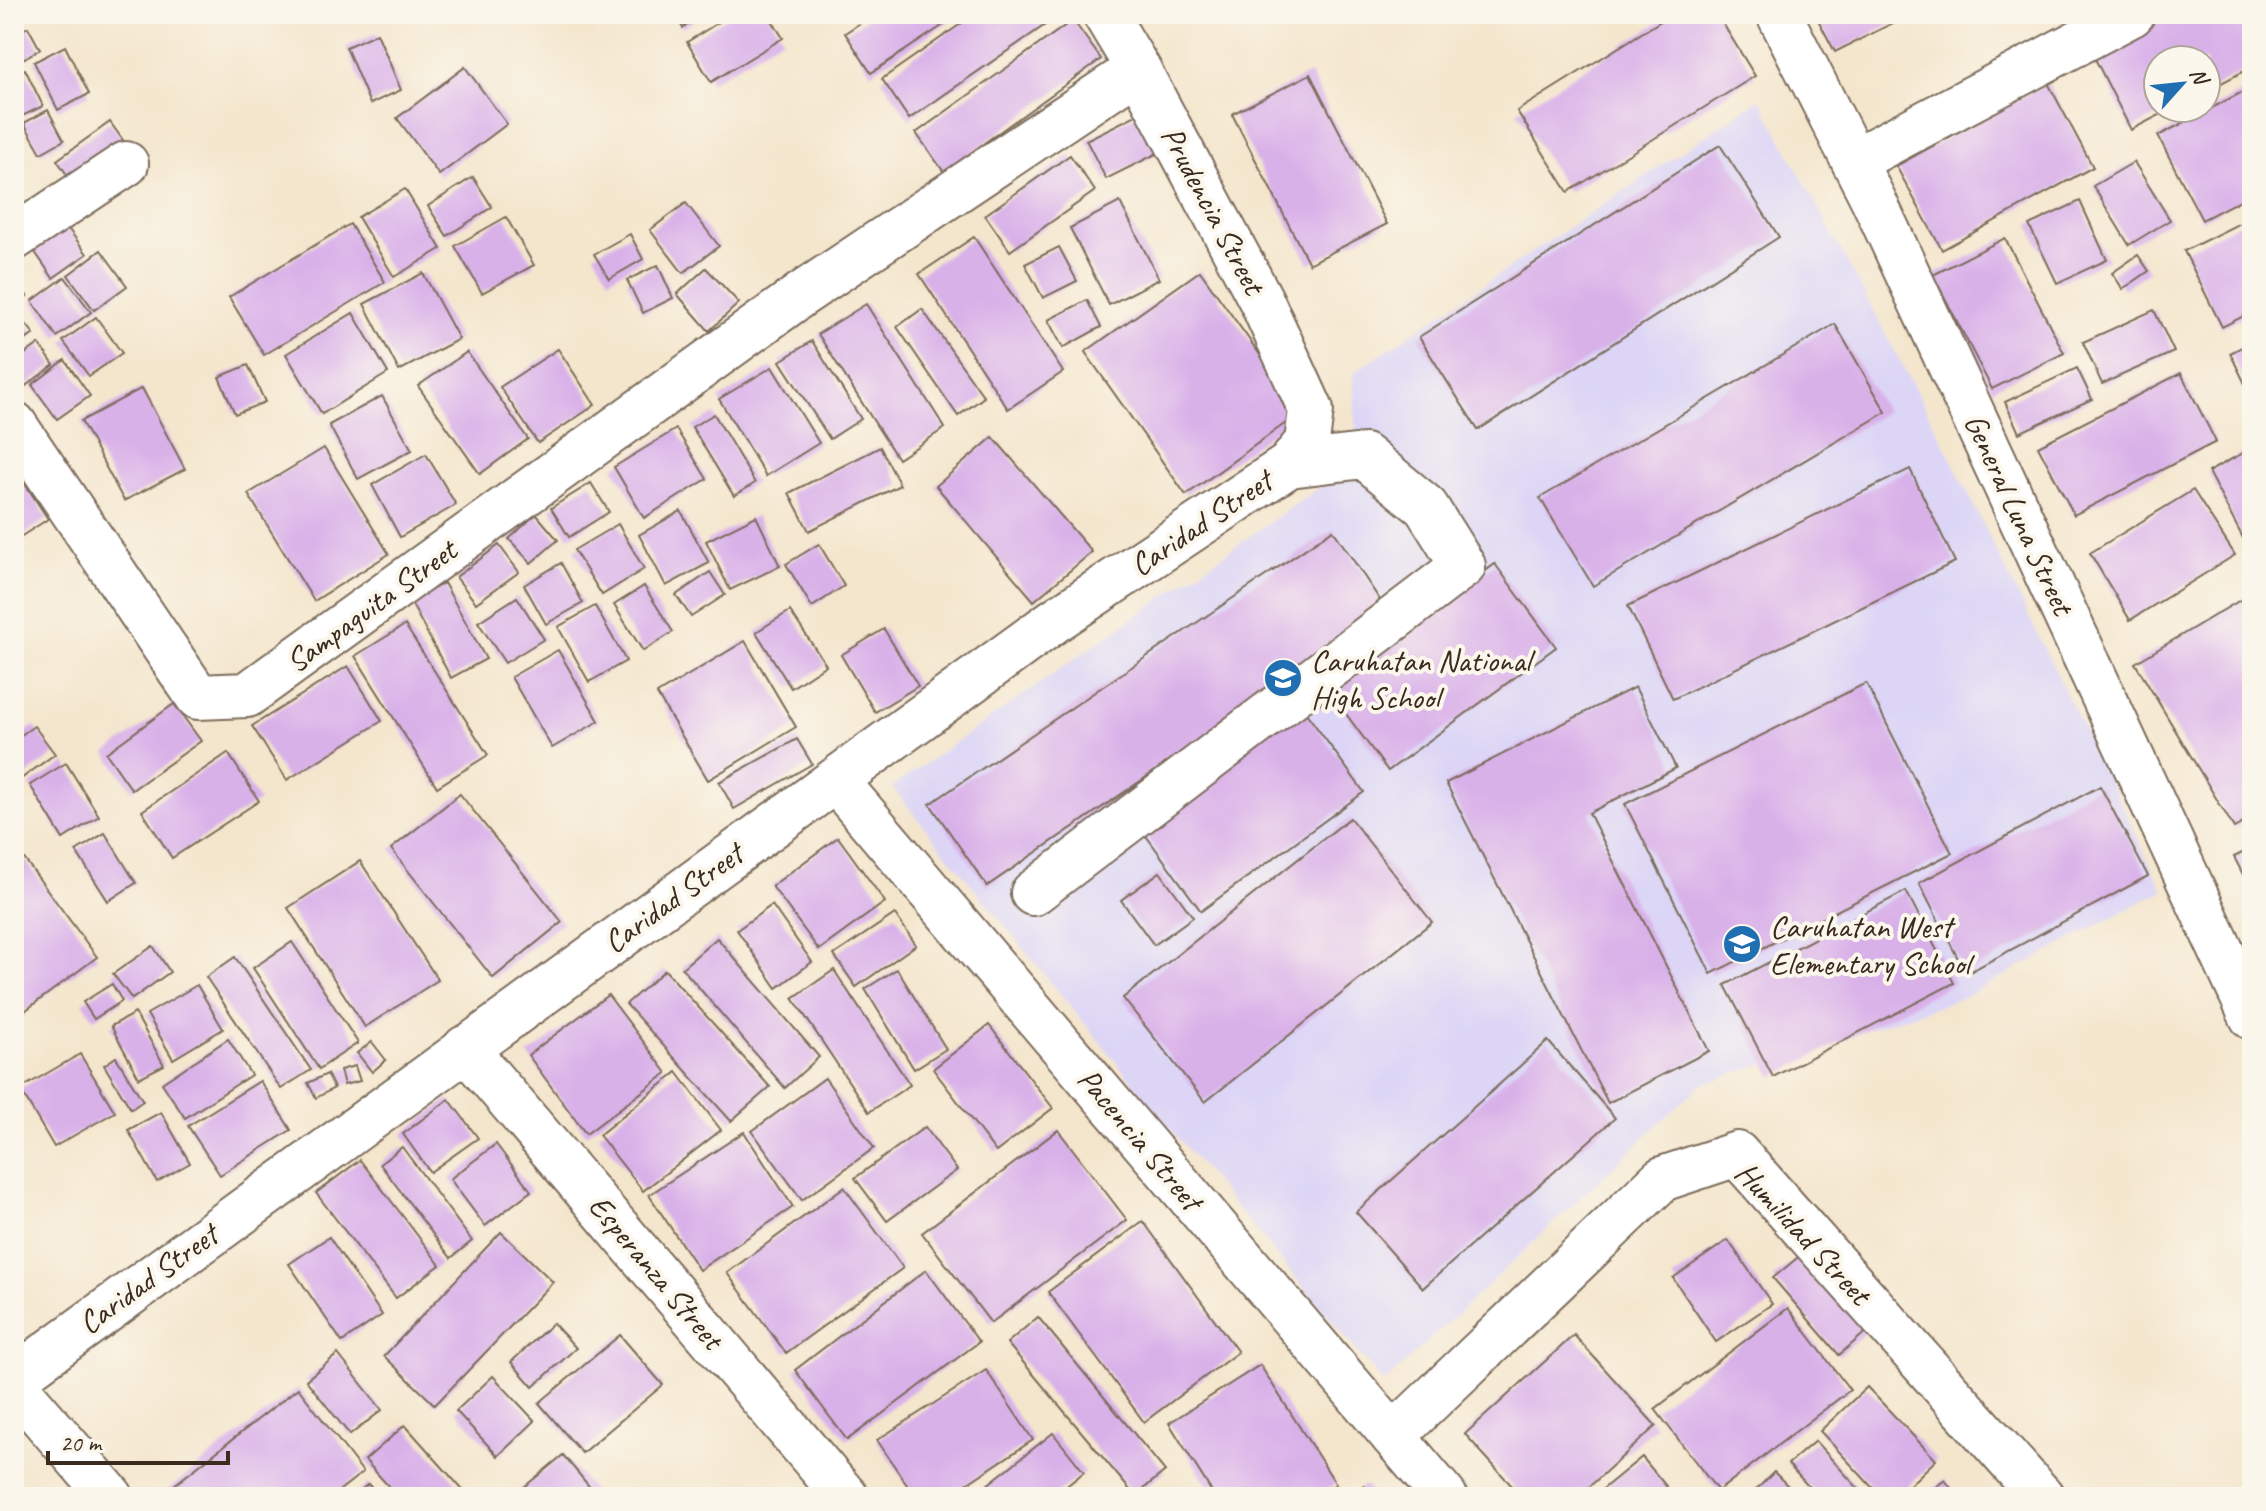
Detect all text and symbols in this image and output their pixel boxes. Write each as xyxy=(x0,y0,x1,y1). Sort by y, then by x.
north arrow xyxy=(2142,44,2222,124)
text: N xyxy=(2183,63,2216,91)
street label: Prudencia Street xyxy=(1152,119,1276,304)
street label: General Luna Street xyxy=(1955,407,2085,624)
street label: Caridad Street xyxy=(1122,458,1283,585)
street label: Sampaguita Street xyxy=(277,528,467,682)
place label: Caruhatan National High School xyxy=(1311,640,1536,718)
school or university icon: Caruhatan National High School xyxy=(1262,657,1304,699)
street label: Caridad Street xyxy=(595,831,754,962)
place label: Caruhatan West Elementary School xyxy=(1770,906,1975,984)
school or university icon: Caruhatan West Elementary School xyxy=(1721,923,1763,965)
street label: Pacencia Street xyxy=(1069,1060,1214,1222)
street label: Humilidad Street xyxy=(1726,1153,1882,1316)
street label: Esperanza Street xyxy=(580,1186,735,1360)
street label: Caridad Street xyxy=(70,1212,229,1343)
scale bar xyxy=(48,1415,228,1465)
text: 20 m xyxy=(60,1428,103,1458)

